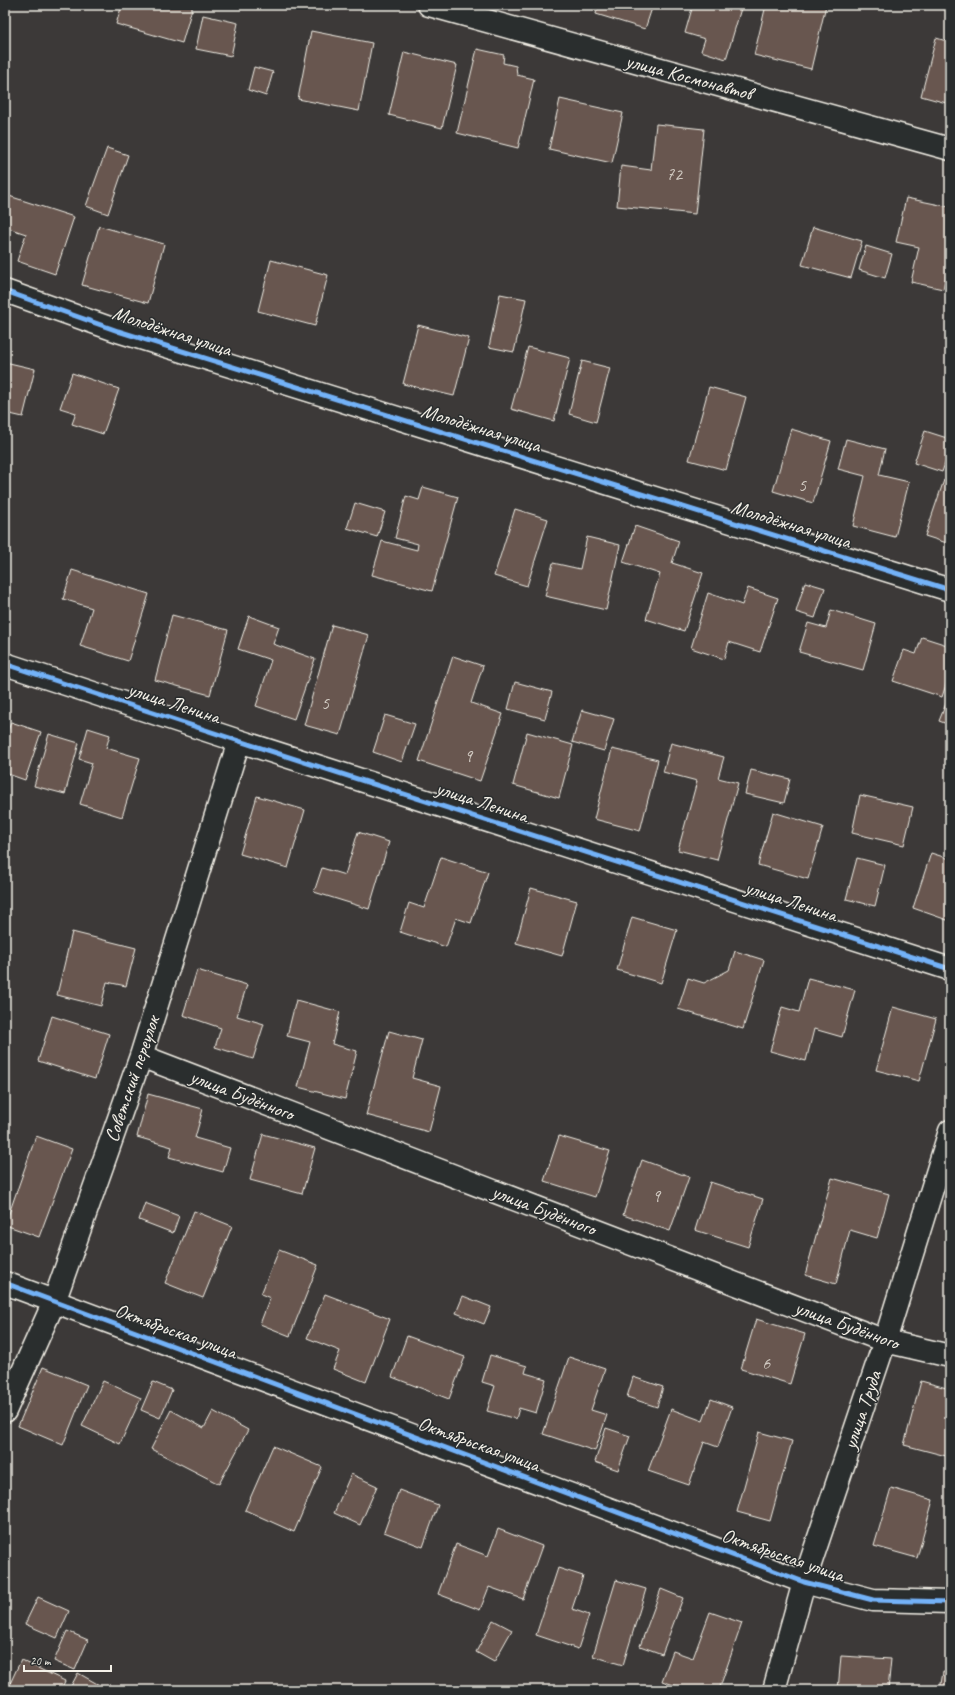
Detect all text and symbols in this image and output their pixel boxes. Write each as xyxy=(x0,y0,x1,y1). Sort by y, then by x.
street label: улица Космонавтов xyxy=(622,48,758,107)
house number: 72 xyxy=(666,163,684,185)
street label: Молодёжная улица xyxy=(109,300,236,363)
street label: Молодёжная улица xyxy=(418,398,546,459)
house number: 5 xyxy=(798,474,807,496)
street label: Молодёжная улица xyxy=(728,494,856,555)
street label: улица Ленина xyxy=(124,676,225,730)
house number: 5 xyxy=(321,692,330,714)
house number: 9 xyxy=(464,745,474,767)
street label: улица Ленина xyxy=(432,775,533,829)
street label: улица Ленина xyxy=(741,874,842,928)
street label: Советский переулок xyxy=(99,1011,166,1145)
street label: улица Будённого xyxy=(186,1063,299,1127)
street label: улица Будённого xyxy=(488,1178,601,1242)
house number: 9 xyxy=(652,1185,662,1207)
street label: улица Будённого xyxy=(791,1294,904,1356)
street label: Октябрьская улица xyxy=(112,1297,242,1365)
house number: 6 xyxy=(762,1352,771,1374)
street label: улица Труда xyxy=(837,1366,888,1453)
street label: Октябрьская улица xyxy=(415,1410,545,1478)
street label: Октябрьская улица xyxy=(719,1522,849,1588)
scale bar xyxy=(24,1647,111,1673)
text: 20 m xyxy=(30,1653,52,1669)

